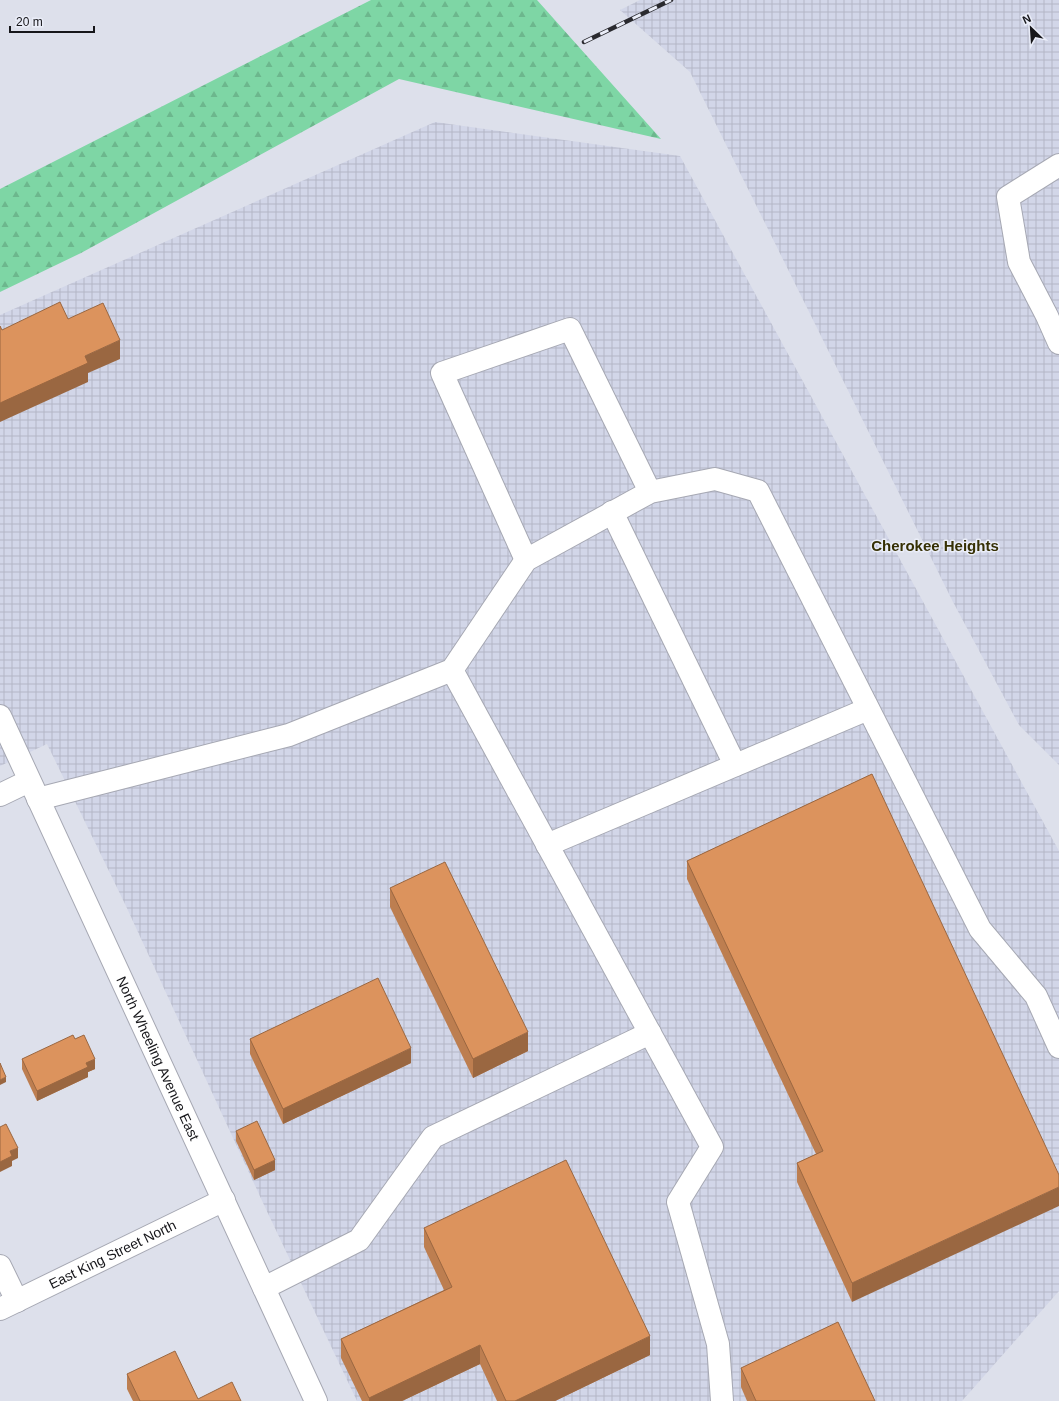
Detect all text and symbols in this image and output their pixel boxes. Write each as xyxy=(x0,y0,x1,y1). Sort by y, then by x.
scale bar xyxy=(10,8,94,34)
north arrow xyxy=(1011,8,1051,48)
text: N xyxy=(1021,12,1033,26)
text: 20 m xyxy=(16,15,43,29)
district label: Cherokee Heights xyxy=(871,537,999,554)
street label: North Wheeling Avenue East xyxy=(113,974,203,1143)
street label: East King Street North xyxy=(46,1217,179,1292)

